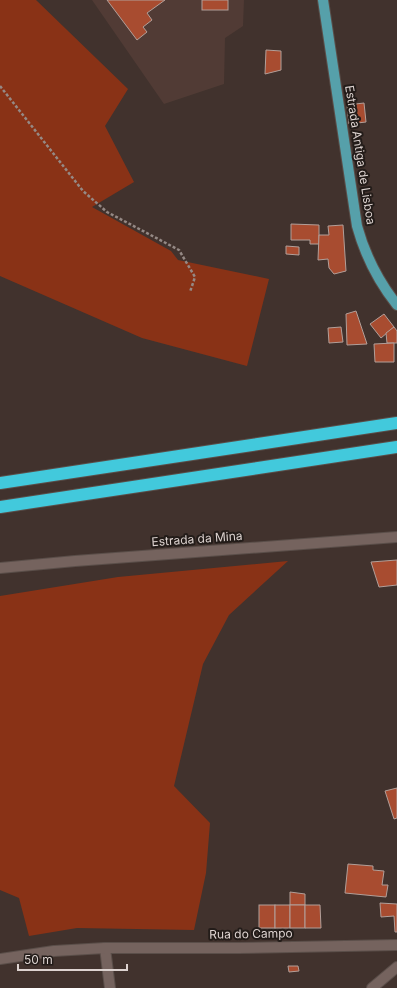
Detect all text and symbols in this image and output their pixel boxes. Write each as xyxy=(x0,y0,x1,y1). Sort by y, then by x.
street label: Estrada Antiga de Lisboa xyxy=(342,84,379,226)
street label: Estrada da Mina xyxy=(151,528,243,549)
street label: Rua do Campo xyxy=(209,925,293,942)
scale bar xyxy=(18,946,127,972)
text: 50 m xyxy=(24,952,53,967)

